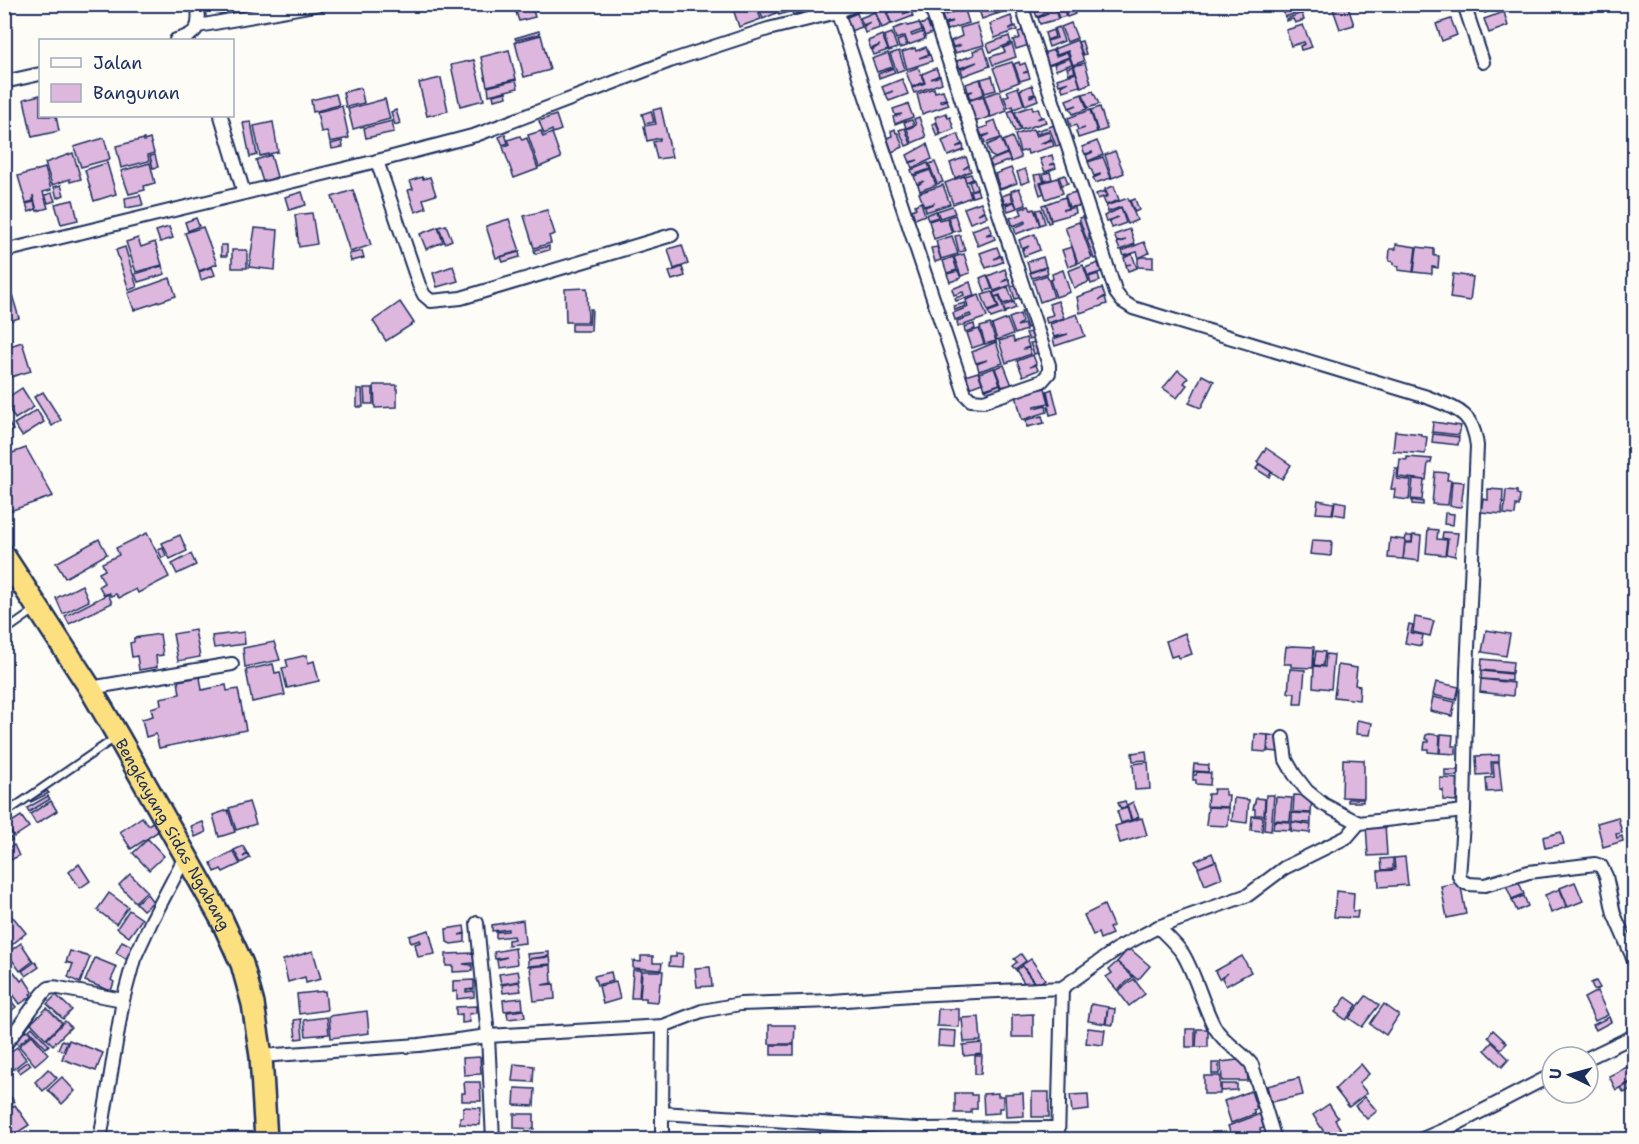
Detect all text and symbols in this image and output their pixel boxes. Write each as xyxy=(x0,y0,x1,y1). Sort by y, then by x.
legend xyxy=(39,39,234,117)
text: Jalan xyxy=(93,51,142,75)
text: Bangunan xyxy=(93,81,180,105)
street label: Bengkayang Sidas Ngabang xyxy=(111,735,236,934)
north arrow xyxy=(1540,1045,1600,1105)
text: U xyxy=(1545,1067,1566,1080)

